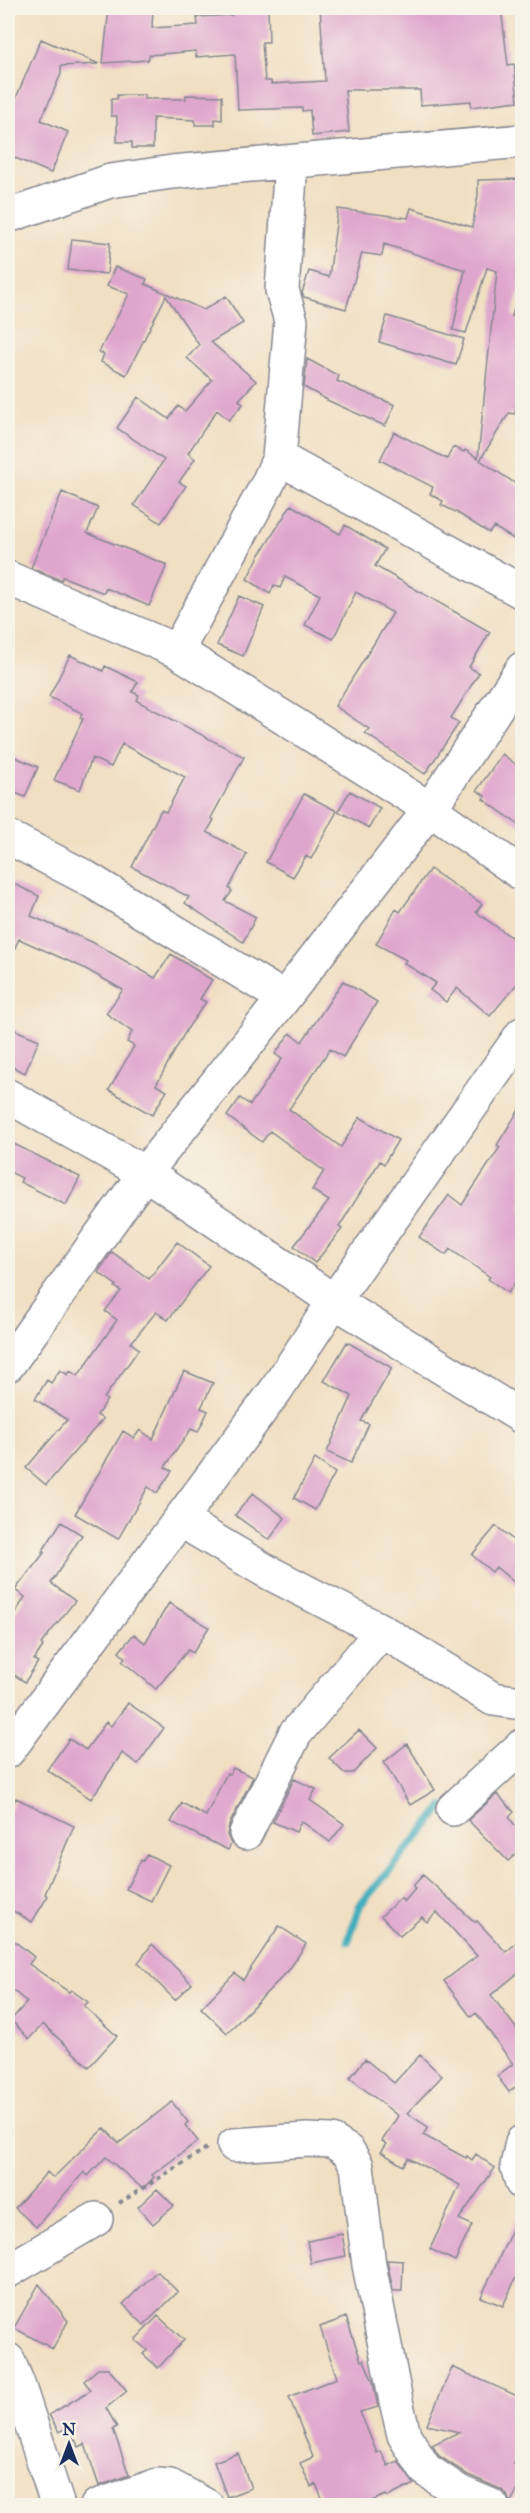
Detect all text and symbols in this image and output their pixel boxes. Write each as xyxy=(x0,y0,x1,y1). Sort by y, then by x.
north arrow xyxy=(39,2414,99,2474)
text: N xyxy=(62,2420,76,2439)

